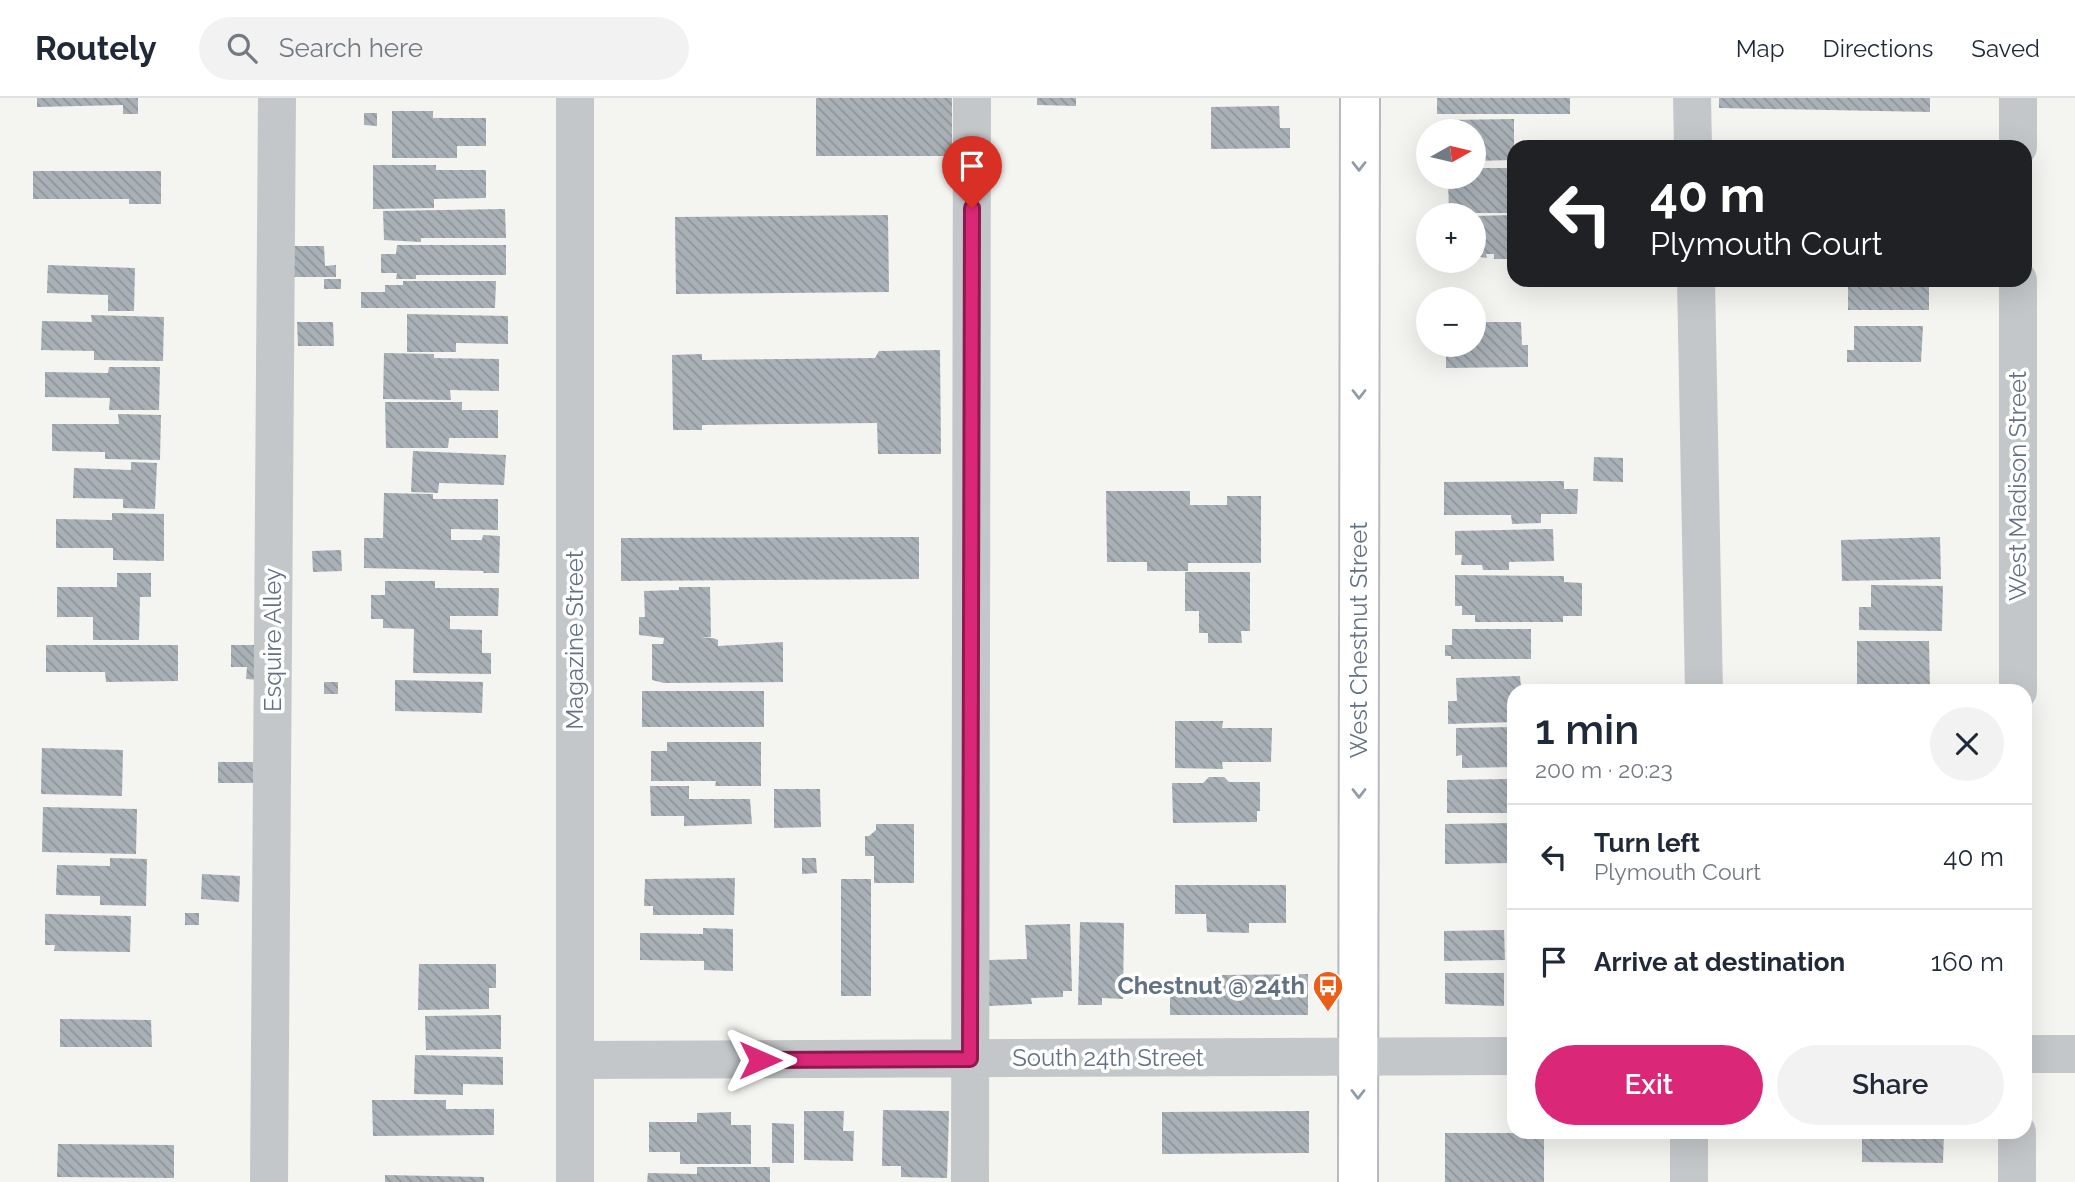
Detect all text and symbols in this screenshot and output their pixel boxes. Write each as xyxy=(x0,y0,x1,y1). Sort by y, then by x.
search box xyxy=(199,17,689,80)
text: Routely xyxy=(35,29,157,68)
icon: search xyxy=(223,29,261,67)
text: Search here xyxy=(279,33,423,63)
text: Map xyxy=(1736,34,1785,63)
text: Directions xyxy=(1823,34,1933,63)
text: Saved xyxy=(1971,34,2040,63)
north arrow xyxy=(1416,119,1486,189)
map controls xyxy=(1416,119,1486,357)
pin xyxy=(942,136,1002,208)
icon: arrive xyxy=(953,147,991,185)
one-way arrow xyxy=(1351,161,1367,172)
text: 40 m xyxy=(1650,166,1765,223)
icon: left xyxy=(1535,168,1626,259)
button: + xyxy=(1416,203,1486,273)
text: Plymouth Court xyxy=(1650,225,1882,262)
button: − xyxy=(1416,287,1486,357)
street label: West Madison Street xyxy=(2003,371,2032,601)
one-way arrow xyxy=(1351,389,1367,399)
street label: West Chestnut Street xyxy=(1344,522,1373,758)
street label: Magazine Street xyxy=(560,550,589,730)
street label: Esquire Alley xyxy=(258,568,287,712)
text: 1 min xyxy=(1535,705,1639,754)
button: close xyxy=(1930,707,2004,781)
text: 200 m · 20:23 xyxy=(1535,756,1673,783)
one-way arrow xyxy=(1351,788,1367,798)
text: Turn left xyxy=(1594,828,1700,858)
icon: left xyxy=(1535,838,1573,876)
text: 40 m xyxy=(1943,842,2004,872)
text: Plymouth Court xyxy=(1594,858,1761,885)
icon: arrive xyxy=(1535,943,1573,981)
text: Arrive at destination xyxy=(1594,947,1845,977)
text: 160 m xyxy=(1931,947,2004,977)
bus stop icon: Chestnut @ 24th xyxy=(1311,969,1345,1013)
place label: Chestnut @ 24th xyxy=(1117,971,1305,1000)
position arrow xyxy=(723,1023,797,1097)
street label: South 24th Street xyxy=(1012,1043,1204,1072)
button: Exit xyxy=(1535,1045,1763,1125)
button: Share xyxy=(1777,1045,2004,1125)
one-way arrow xyxy=(1350,1089,1366,1099)

